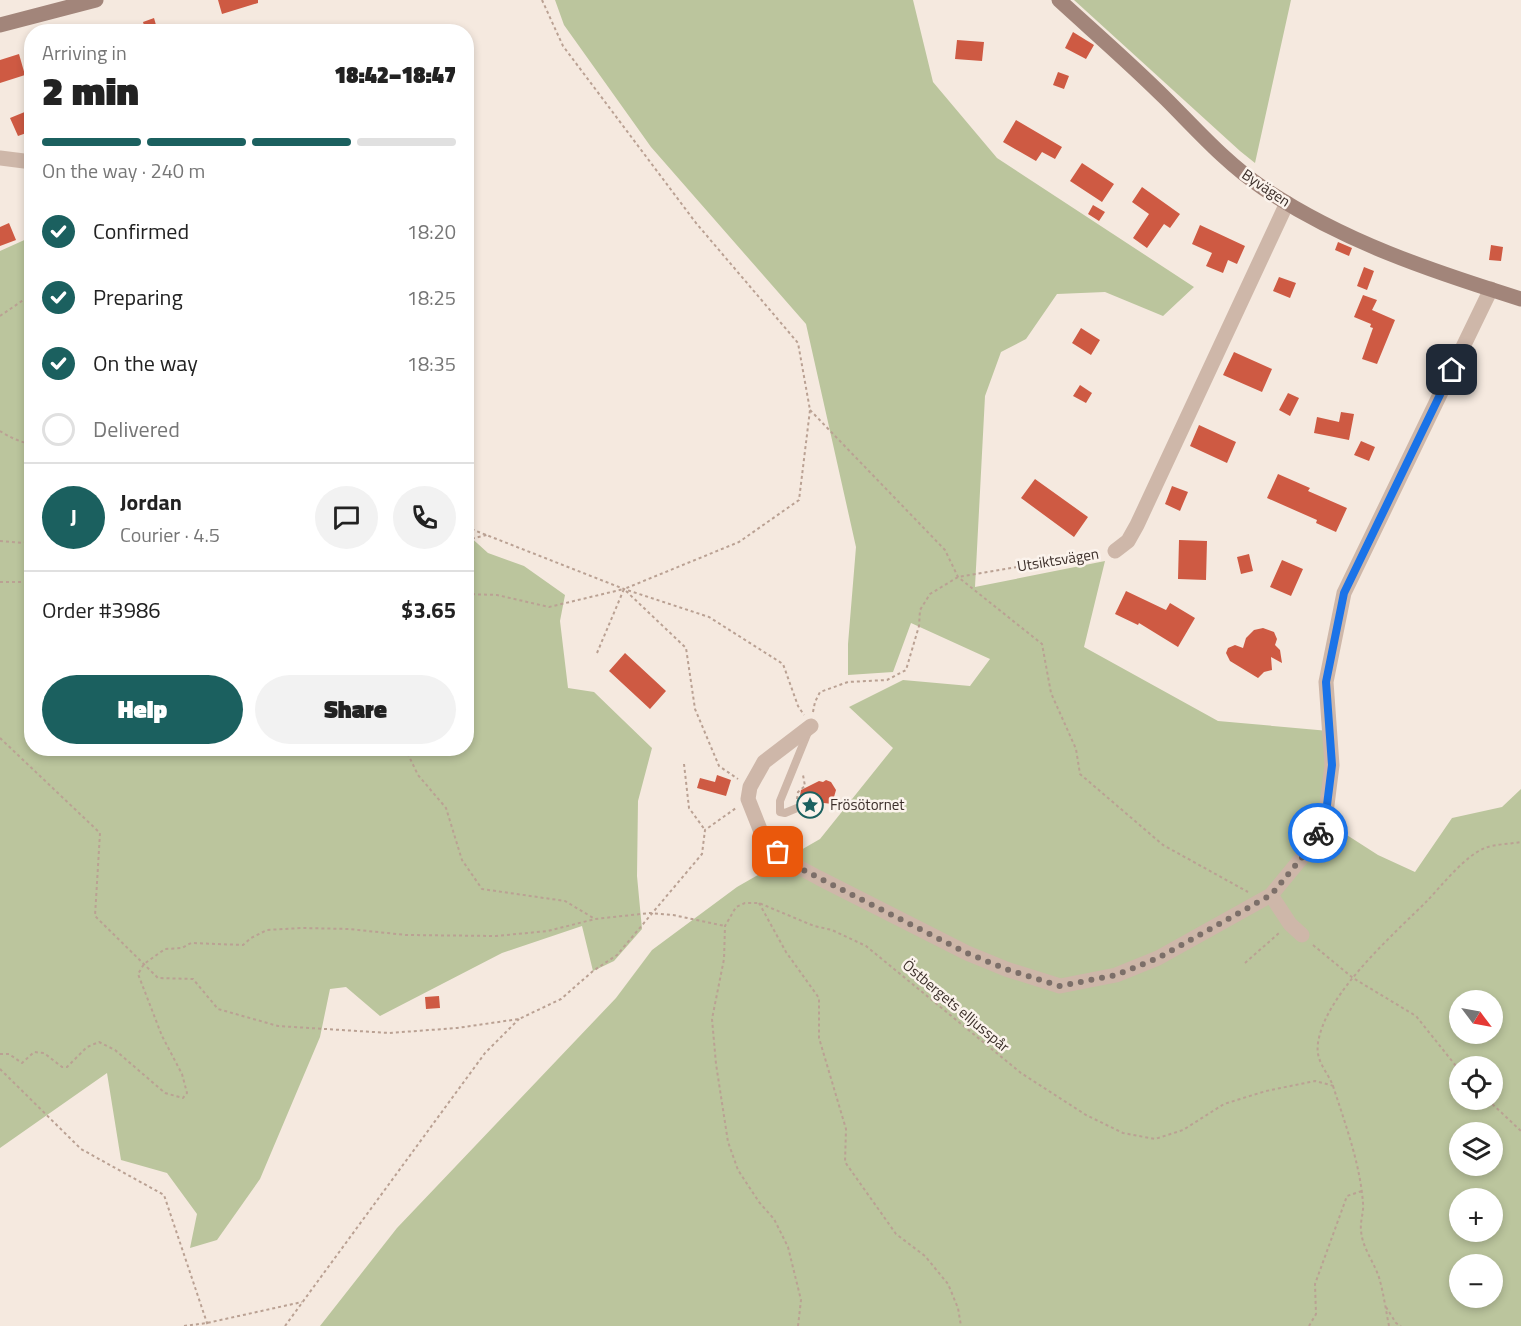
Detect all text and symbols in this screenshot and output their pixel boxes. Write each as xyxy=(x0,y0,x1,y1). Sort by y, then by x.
text: Arriving in xyxy=(42,37,127,68)
text: 18:42–18:47 xyxy=(334,58,456,92)
text: 2 min xyxy=(42,61,139,120)
text: On the way · 240 m xyxy=(42,155,205,186)
street label: Byvägen xyxy=(1237,163,1295,212)
text: Confirmed xyxy=(93,214,189,248)
icon: check xyxy=(42,215,75,248)
text: 18:20 xyxy=(407,216,456,247)
text: Preparing xyxy=(93,280,183,314)
icon: check xyxy=(42,281,75,314)
text: 18:25 xyxy=(407,282,456,313)
pin xyxy=(1426,344,1477,395)
text: On the way xyxy=(93,346,198,380)
icon: check xyxy=(42,347,75,380)
text: 18:35 xyxy=(407,348,456,379)
icon: home xyxy=(1435,353,1468,386)
text: Delivered xyxy=(93,412,180,446)
text: Jordan xyxy=(120,485,182,519)
button: chat xyxy=(315,486,378,549)
button: phone xyxy=(393,486,456,549)
text: J xyxy=(70,500,77,534)
text: Courier · 4.5 xyxy=(120,519,220,550)
street label: Utsiktsvägen xyxy=(1015,542,1100,577)
text: Order #3986 xyxy=(42,593,161,627)
text: $3.65 xyxy=(401,593,456,627)
button: Help xyxy=(42,675,243,744)
button: Share xyxy=(255,675,456,744)
place icon: Frösötornet xyxy=(795,790,825,820)
place label: Frösötornet xyxy=(830,793,905,816)
courier xyxy=(1288,803,1348,863)
icon: bike xyxy=(1302,817,1335,850)
pin xyxy=(752,826,803,877)
icon: bag xyxy=(761,835,794,868)
street label: Östbergets elljusspår xyxy=(898,954,1015,1057)
north arrow xyxy=(1449,990,1503,1044)
map controls xyxy=(1449,990,1503,1308)
button: locate xyxy=(1449,1056,1503,1110)
button: layers xyxy=(1449,1122,1503,1176)
button: + xyxy=(1449,1188,1503,1242)
button: − xyxy=(1449,1254,1503,1308)

